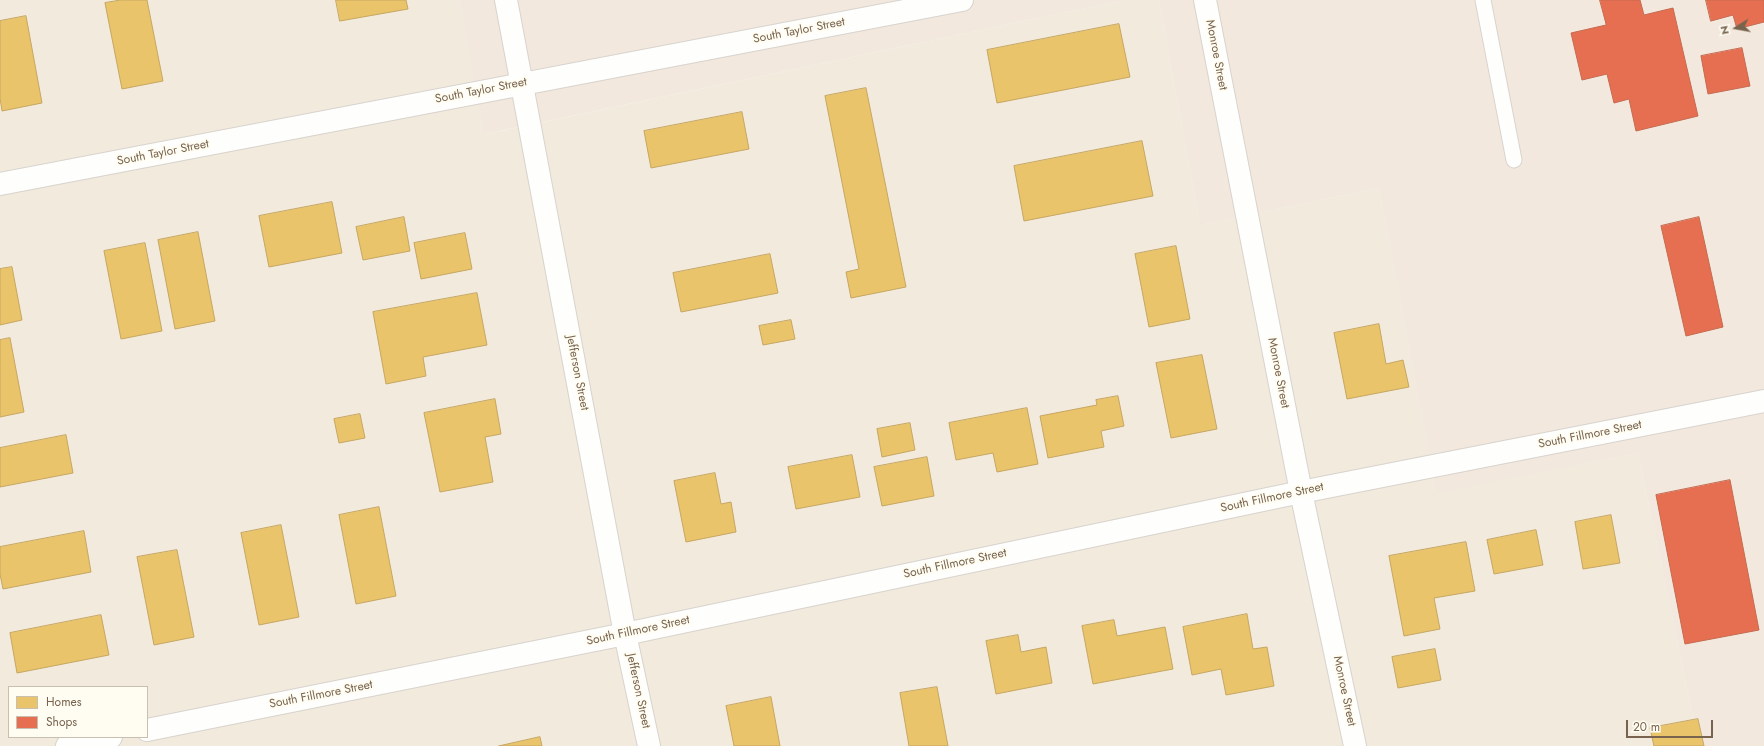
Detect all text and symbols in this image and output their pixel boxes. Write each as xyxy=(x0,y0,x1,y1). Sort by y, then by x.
north arrow xyxy=(1716,8,1756,48)
street label: South Taylor Street xyxy=(752,15,846,47)
street label: Monroe Street xyxy=(1202,19,1230,91)
text: N xyxy=(1716,24,1733,36)
street label: South Taylor Street xyxy=(434,75,528,107)
street label: South Taylor Street xyxy=(116,137,210,169)
street label: Jefferson Street xyxy=(563,334,591,412)
street label: Monroe Street xyxy=(1264,337,1292,409)
street label: South Fillmore Street xyxy=(1537,418,1643,452)
street label: South Fillmore Street xyxy=(1219,480,1325,516)
street label: South Fillmore Street xyxy=(902,546,1008,582)
street label: South Fillmore Street xyxy=(585,613,691,649)
street label: Jefferson Street xyxy=(623,652,653,730)
street label: Monroe Street xyxy=(1330,655,1358,727)
street label: South Fillmore Street xyxy=(268,678,374,712)
legend xyxy=(8,686,148,738)
text: Homes xyxy=(46,693,82,711)
scale bar xyxy=(1628,712,1715,738)
text: Shops xyxy=(46,713,77,731)
text: 20 m xyxy=(1633,718,1660,736)

